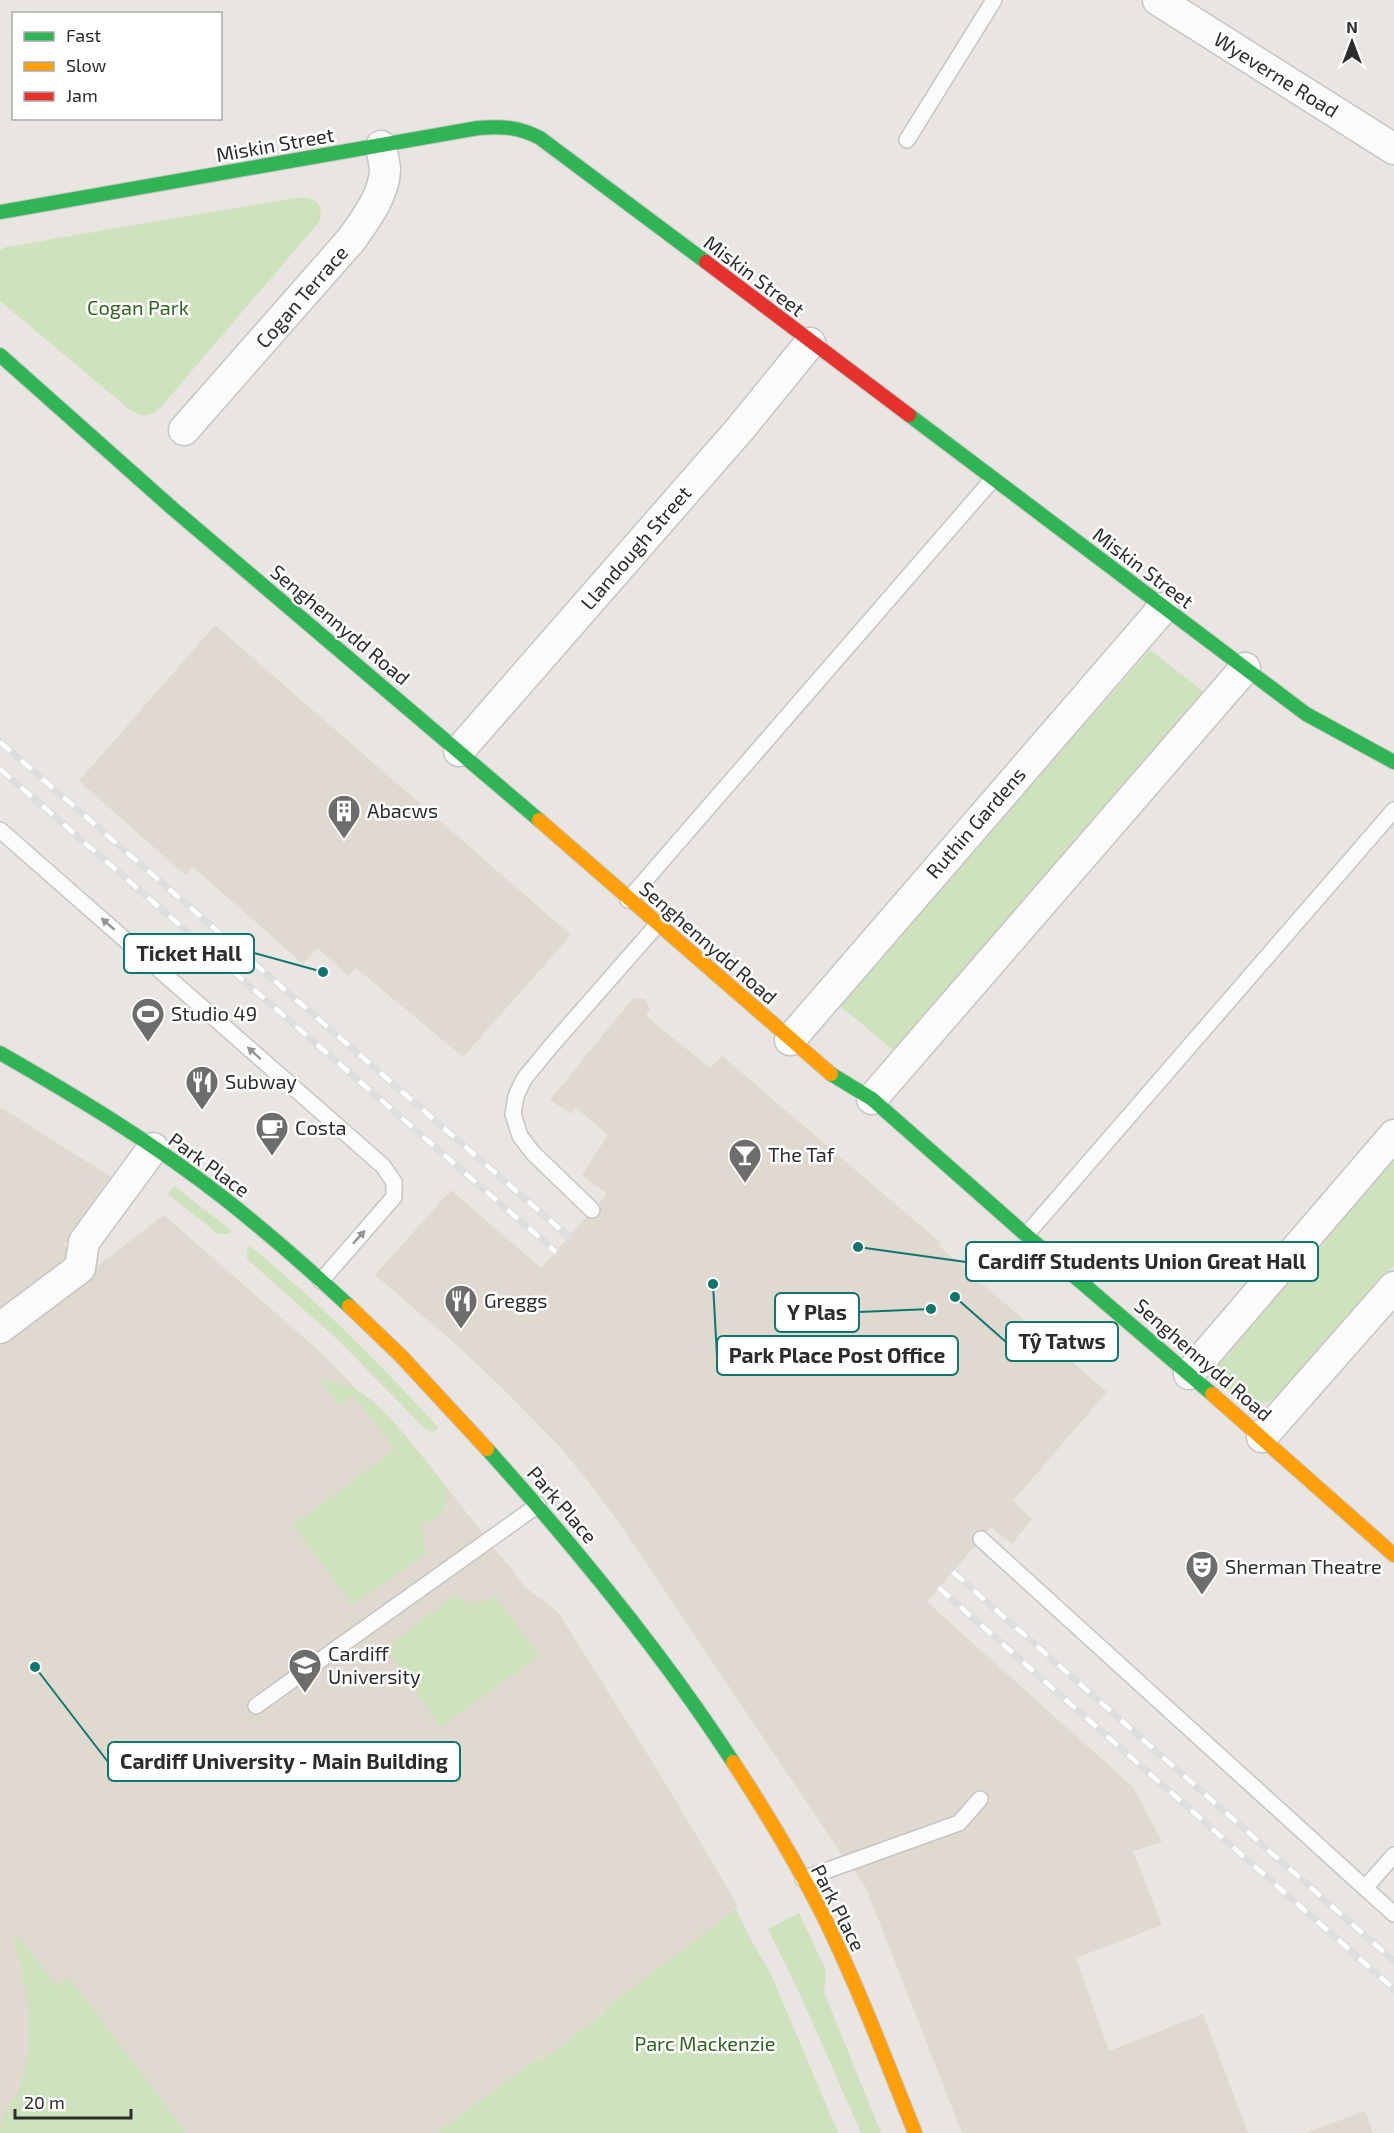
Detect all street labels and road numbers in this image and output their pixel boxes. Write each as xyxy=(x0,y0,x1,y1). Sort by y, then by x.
street label: Wyeverne Road xyxy=(1210,26,1343,122)
street label: Miskin Street xyxy=(214,122,336,166)
street label: Miskin Street xyxy=(700,230,810,321)
street label: Cogan Terrace xyxy=(250,240,352,352)
street label: Llandough Street xyxy=(575,480,696,614)
street label: Miskin Street xyxy=(1089,522,1199,613)
street label: Senghennydd Road xyxy=(266,559,415,689)
street label: Ruthin Gardens xyxy=(920,762,1030,883)
street label: Senghennydd Road xyxy=(635,876,782,1008)
street label: Park Place xyxy=(164,1127,255,1202)
street label: Senghennydd Road xyxy=(1130,1293,1277,1425)
street label: Park Place xyxy=(523,1461,603,1548)
street label: Park Place xyxy=(807,1860,871,1955)

